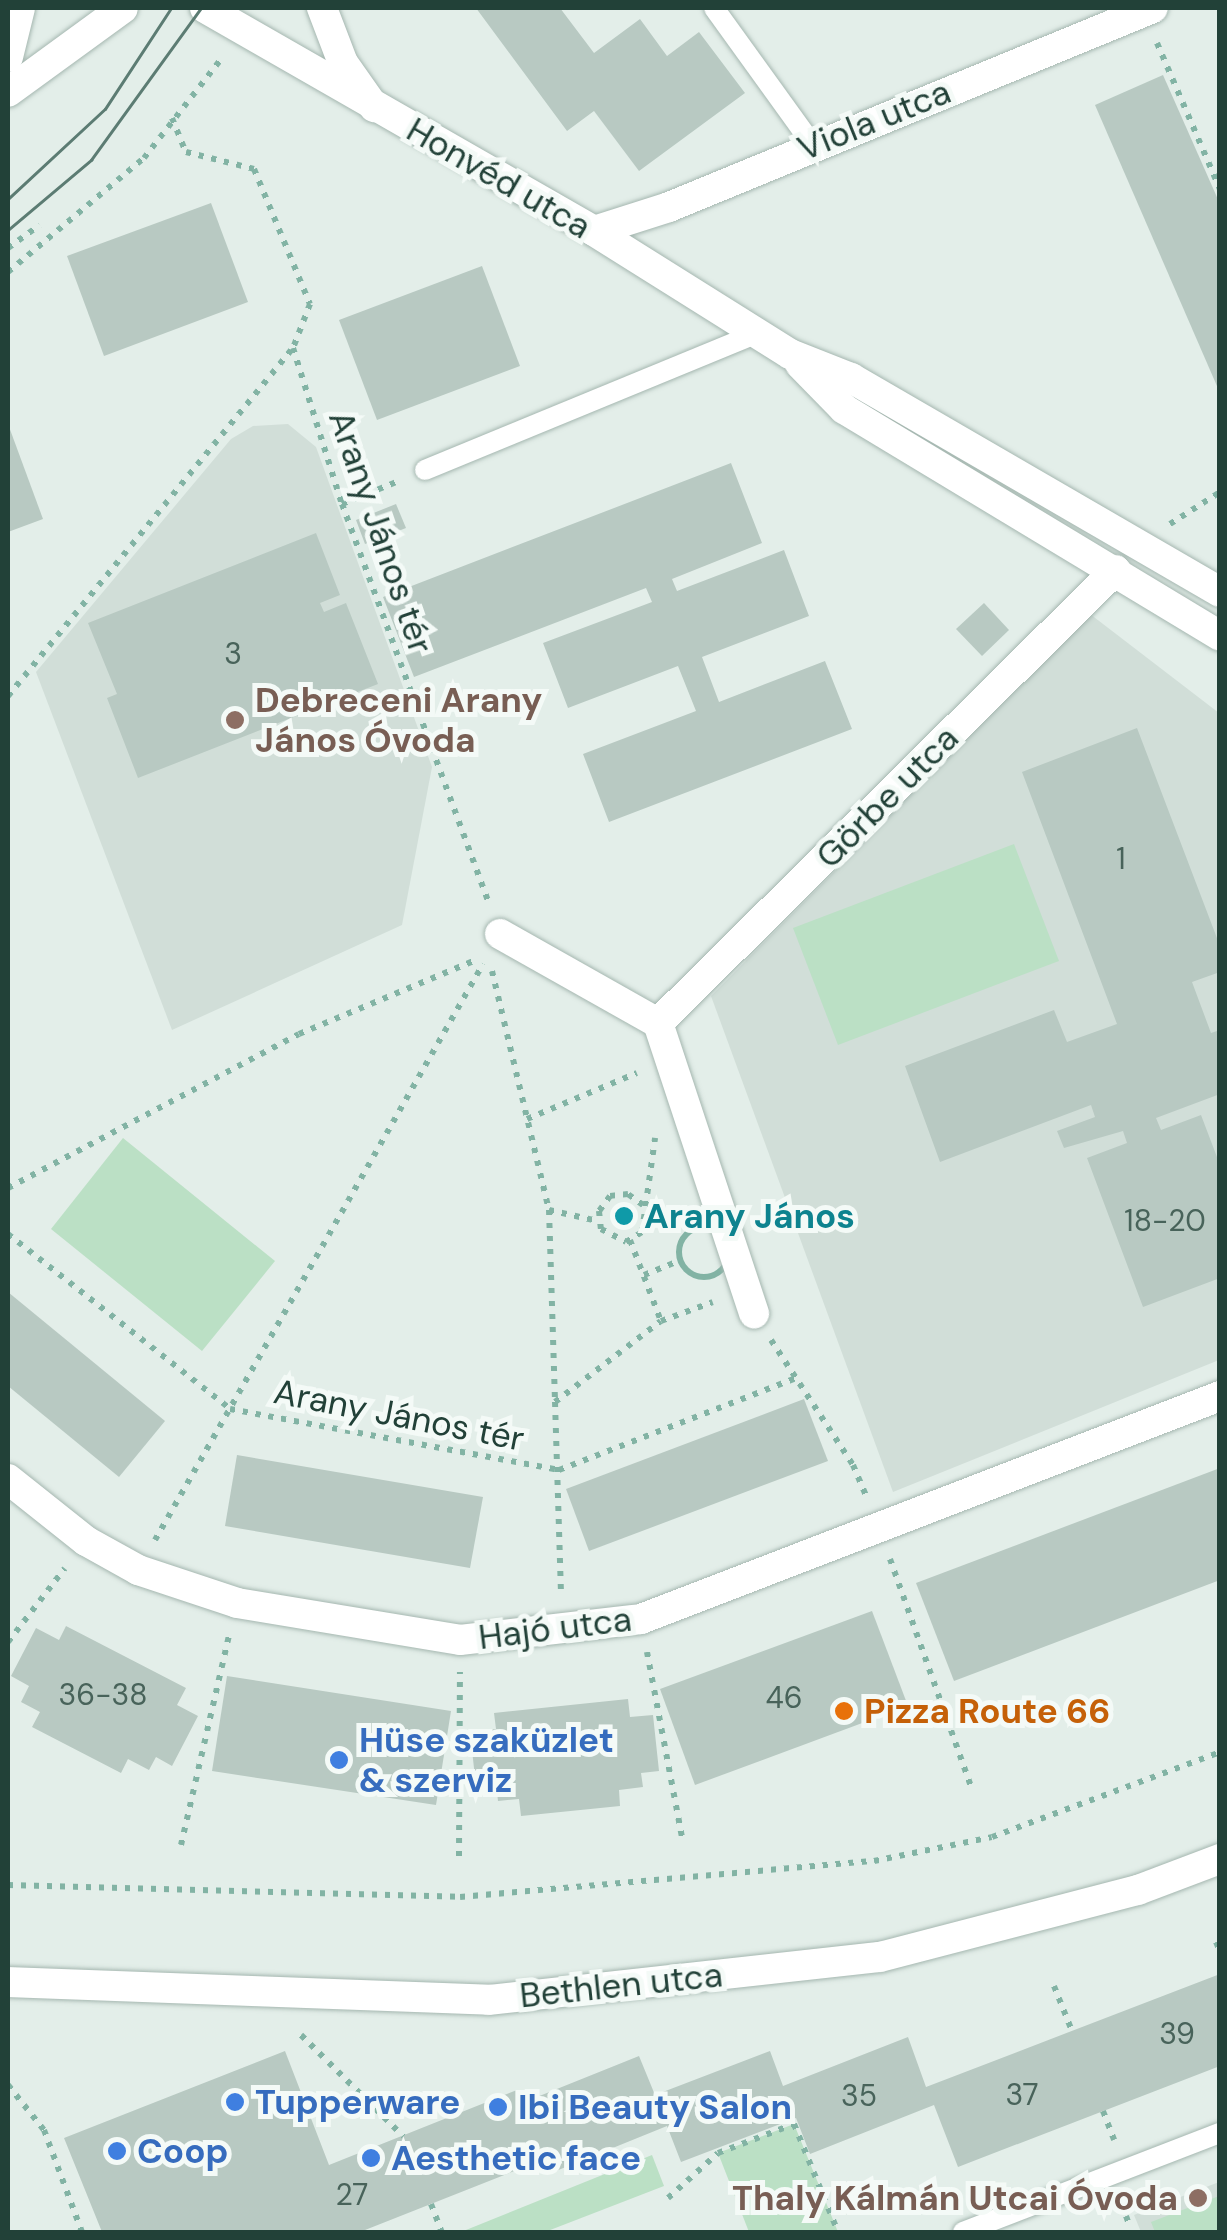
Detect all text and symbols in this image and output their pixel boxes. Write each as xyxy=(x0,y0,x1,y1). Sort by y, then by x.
street label: Viola utca xyxy=(791,70,957,170)
street label: Honvéd utca xyxy=(400,108,598,248)
street label: Arany János tér xyxy=(320,405,442,659)
house number: 3 xyxy=(224,636,242,672)
place label: Debreceni Arany János Óvoda xyxy=(255,679,542,761)
marker: Debreceni Arany János Óvoda xyxy=(224,709,246,731)
street label: Görbe utca xyxy=(807,717,967,877)
house number: 1 xyxy=(1116,841,1126,877)
place label: Arany János xyxy=(644,1195,855,1237)
house number: 18-20 xyxy=(1124,1203,1206,1239)
marker: Arany János xyxy=(613,1205,635,1227)
street label: Arany János tér xyxy=(270,1370,528,1460)
street label: Hajó utca xyxy=(476,1598,634,1658)
house number: 36-38 xyxy=(59,1677,147,1713)
house number: 46 xyxy=(765,1680,803,1716)
place label: Pizza Route 66 xyxy=(864,1690,1110,1732)
marker: Pizza Route 66 xyxy=(833,1700,855,1722)
place label: Hüse szaküzlet & szerviz xyxy=(359,1719,614,1801)
marker: Hüse szaküzlet & szerviz xyxy=(328,1749,350,1771)
street label: Bethlen utca xyxy=(518,1953,724,2017)
house number: 39 xyxy=(1159,2016,1195,2052)
house number: 37 xyxy=(1005,2077,1039,2113)
house number: 35 xyxy=(841,2078,877,2114)
place label: Tupperware xyxy=(255,2081,460,2123)
place label: Ibi Beauty Salon xyxy=(518,2086,792,2128)
marker: Tupperware xyxy=(224,2091,246,2113)
marker: Ibi Beauty Salon xyxy=(487,2096,509,2118)
place label: Coop xyxy=(137,2130,228,2172)
place label: Aesthetic face xyxy=(391,2137,641,2179)
marker: Coop xyxy=(106,2140,128,2162)
marker: Aesthetic face xyxy=(360,2147,382,2169)
house number: 27 xyxy=(336,2177,368,2213)
place label: Thaly Kálmán Utcai Óvoda xyxy=(732,2177,1178,2219)
marker: Thaly Kálmán Utcai Óvoda xyxy=(1187,2187,1209,2209)

